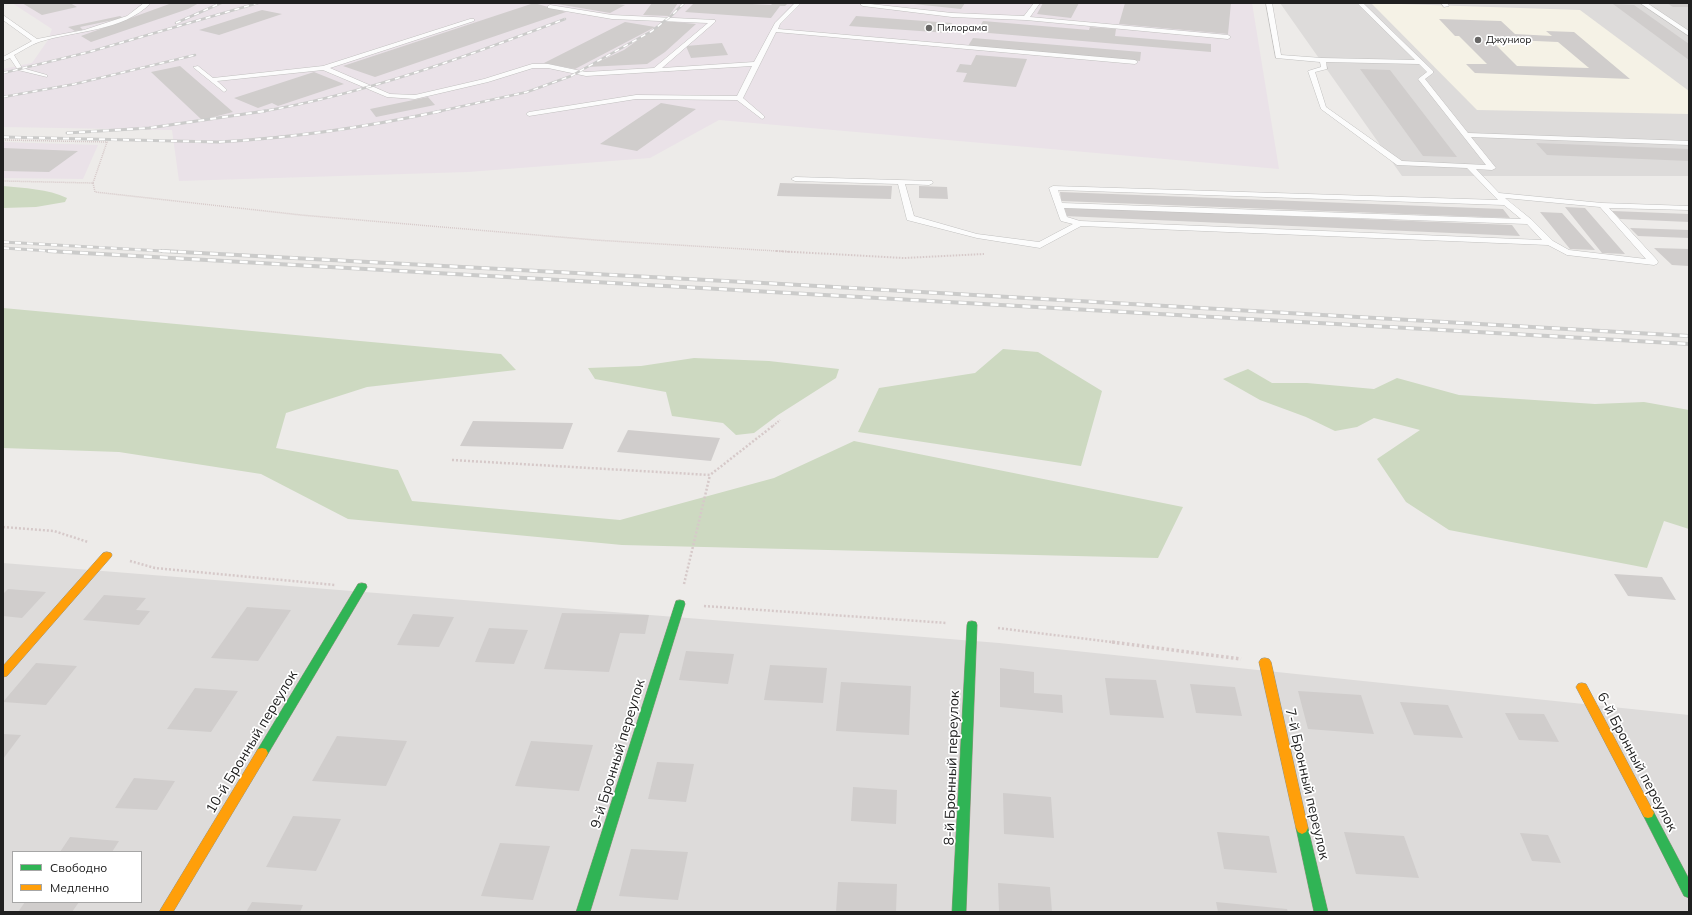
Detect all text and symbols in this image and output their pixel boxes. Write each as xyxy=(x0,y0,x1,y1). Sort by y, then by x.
place label: Пилорама xyxy=(937,22,987,34)
marker: Пилорама xyxy=(924,23,934,33)
place label: Джуниор xyxy=(1486,34,1531,46)
marker: Джуниор xyxy=(1473,35,1483,45)
street label: 10-й Бронный переулок xyxy=(203,668,301,816)
street label: 9-й Бронный переулок xyxy=(587,677,649,831)
street label: 8-й Бронный переулок xyxy=(941,690,963,846)
street label: 6-й Бронный переулок xyxy=(1593,690,1681,834)
street label: 7-й Бронный переулок xyxy=(1281,707,1333,861)
legend xyxy=(12,851,142,903)
text: Свободно xyxy=(50,860,107,875)
text: Медленно xyxy=(50,880,109,895)

